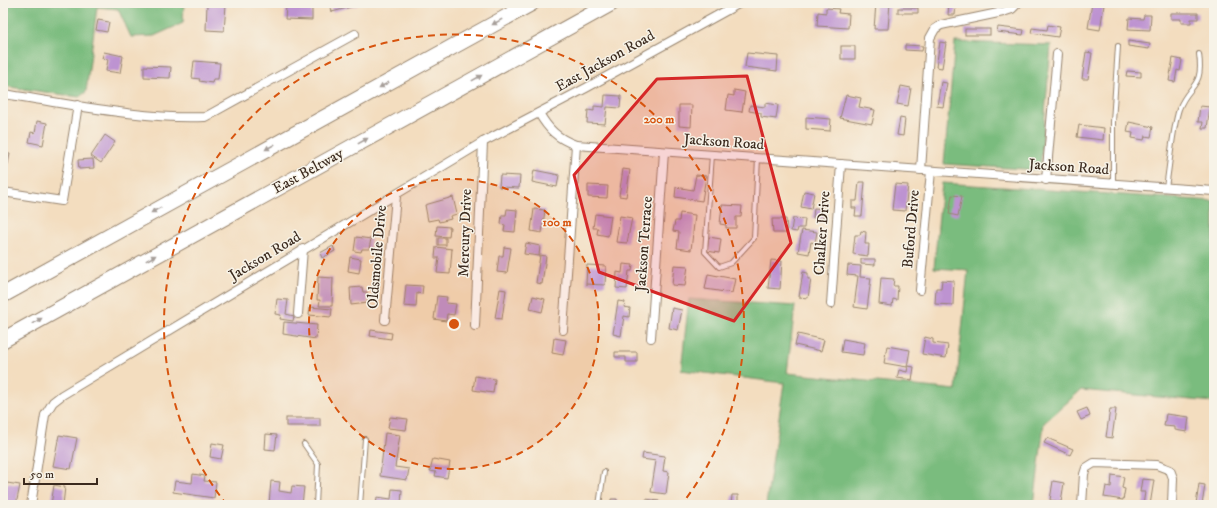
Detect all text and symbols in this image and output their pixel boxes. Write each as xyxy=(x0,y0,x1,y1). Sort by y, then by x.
one-way arrow xyxy=(492,18,503,25)
street label: East Jackson Road xyxy=(552,26,658,96)
one-way arrow xyxy=(471,75,483,82)
one-way arrow xyxy=(378,81,389,88)
text: 200 m xyxy=(644,112,674,127)
street label: Jackson Road xyxy=(681,130,765,154)
one-way arrow xyxy=(357,138,369,145)
street label: East Beltway xyxy=(269,143,347,198)
one-way arrow xyxy=(264,144,276,151)
street label: Jackson Road xyxy=(1026,155,1110,179)
street label: Mercury Drive xyxy=(454,189,476,277)
street label: Buford Drive xyxy=(898,189,924,269)
street label: Chalker Drive xyxy=(810,190,834,276)
street label: Jackson Terrace xyxy=(631,196,657,294)
street label: Oldsmobile Drive xyxy=(363,204,391,310)
one-way arrow xyxy=(150,207,162,214)
text: 100 m xyxy=(543,215,571,230)
street label: Jackson Road xyxy=(224,227,305,286)
one-way arrow xyxy=(145,254,157,261)
one-way arrow xyxy=(31,317,43,324)
centre of rings xyxy=(447,317,461,331)
scale bar xyxy=(24,460,97,486)
text: 50 m xyxy=(30,467,54,482)

